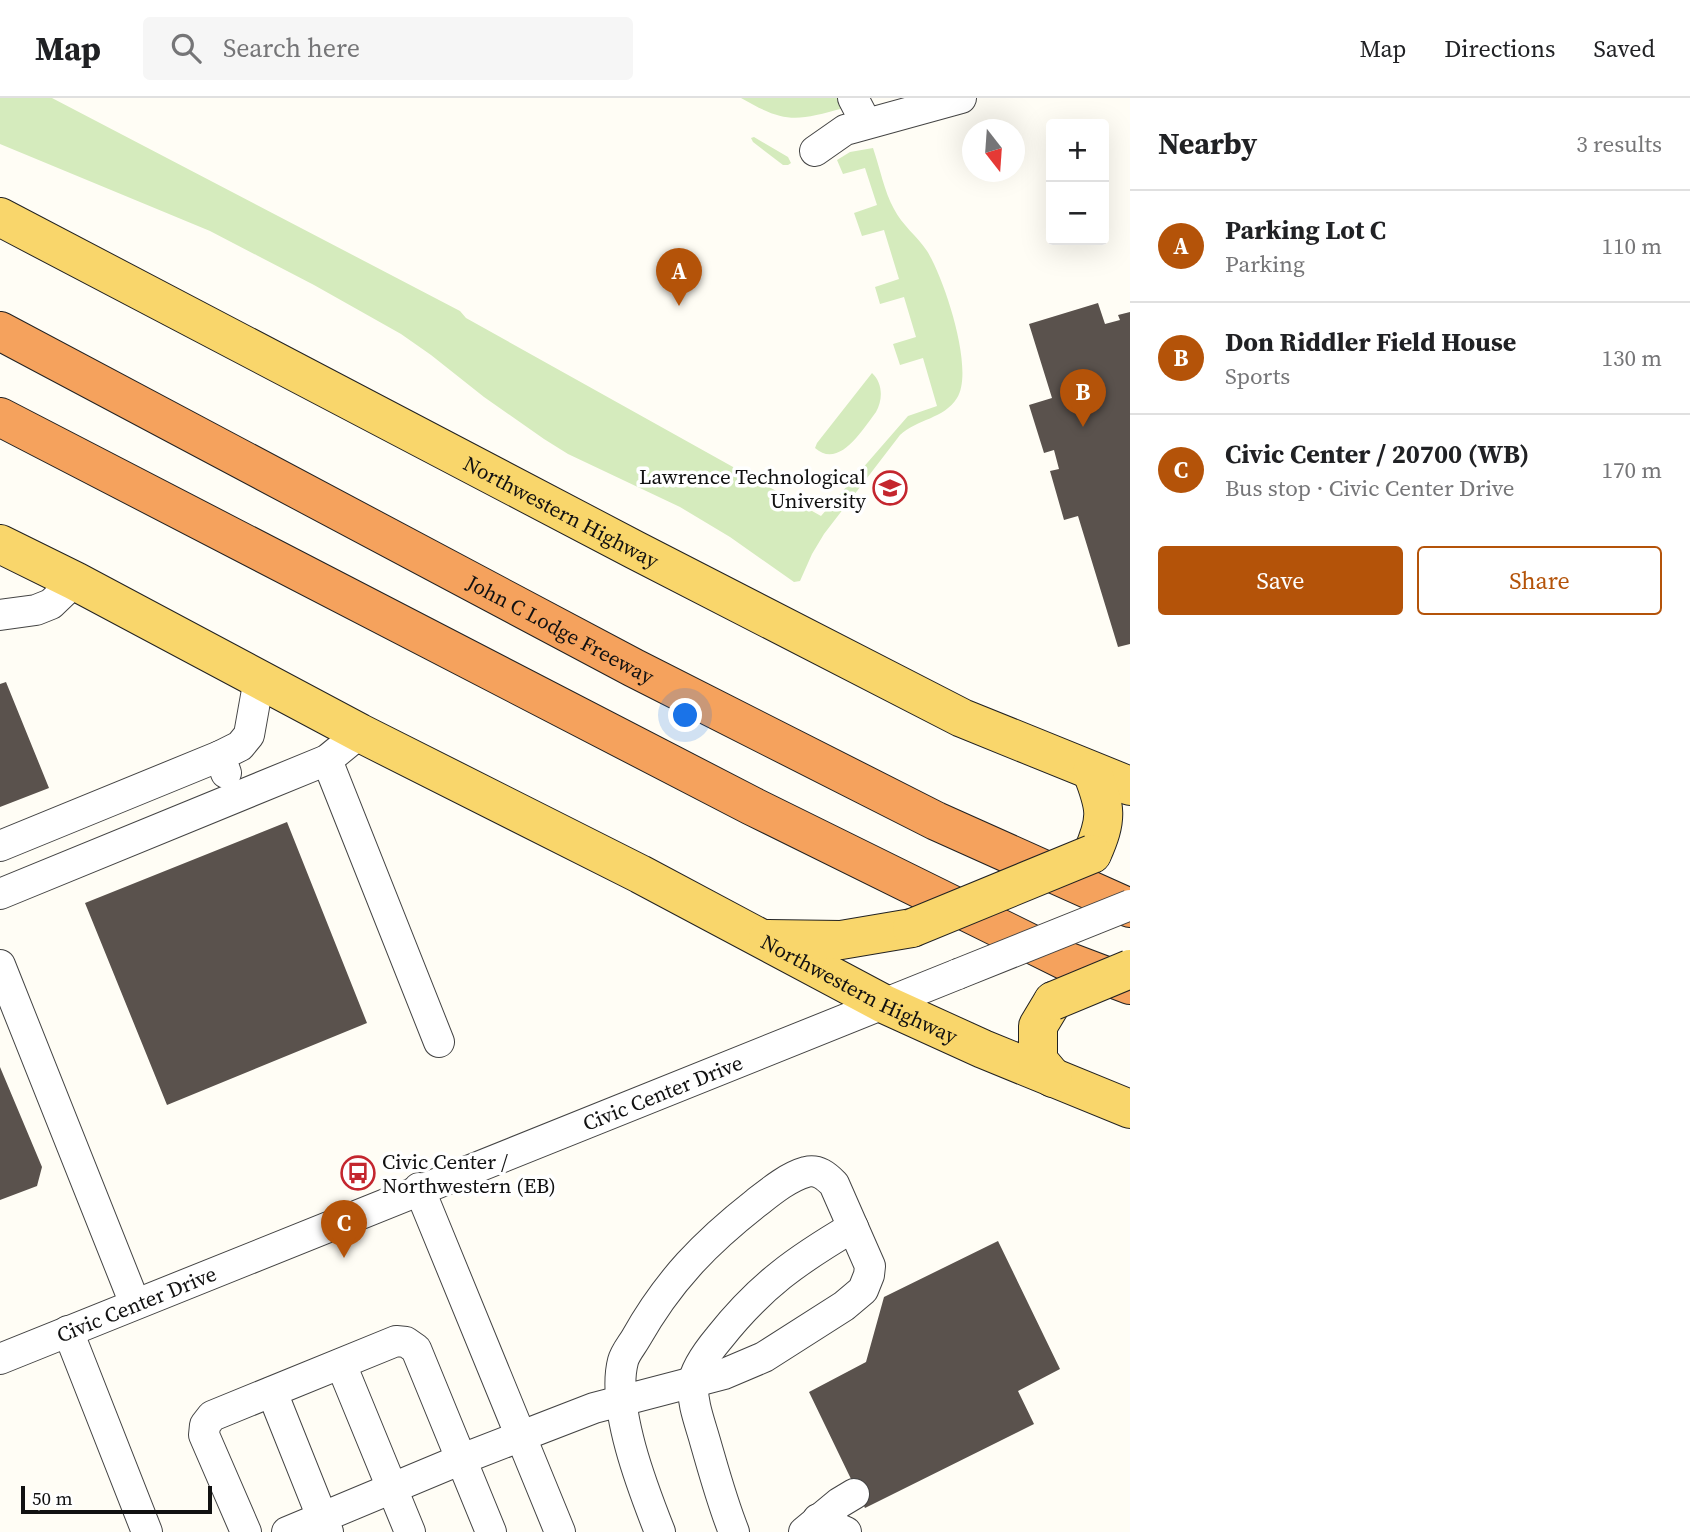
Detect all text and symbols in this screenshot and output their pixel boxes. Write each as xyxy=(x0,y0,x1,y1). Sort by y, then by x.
search box xyxy=(143,17,633,80)
text: Map xyxy=(35,26,101,71)
icon: search xyxy=(167,29,205,67)
text: Search here xyxy=(223,30,360,66)
text: Map xyxy=(1359,32,1406,65)
text: Directions xyxy=(1444,32,1555,65)
text: Saved xyxy=(1593,32,1655,65)
north arrow xyxy=(962,119,1025,182)
map controls xyxy=(1046,119,1109,245)
button: + xyxy=(1046,119,1109,182)
text: Nearby xyxy=(1158,123,1257,164)
text: 3 results xyxy=(1576,128,1662,160)
button: − xyxy=(1046,182,1109,245)
text: Parking Lot C xyxy=(1225,212,1386,248)
text: A xyxy=(1173,230,1189,262)
text: 110 m xyxy=(1601,230,1662,262)
pin: A xyxy=(656,248,702,306)
text: Parking xyxy=(1225,248,1305,280)
text: Don Riddler Field House xyxy=(1225,324,1516,360)
text: B xyxy=(1174,342,1188,374)
text: 130 m xyxy=(1601,342,1662,374)
text: Sports xyxy=(1225,360,1290,392)
pin: B xyxy=(1060,369,1106,427)
text: Civic Center / 20700 (WB) xyxy=(1225,436,1529,472)
street label: Northwestern Highway xyxy=(459,448,664,575)
text: C xyxy=(1174,454,1188,486)
text: 170 m xyxy=(1601,454,1662,486)
place label: Lawrence Technological University xyxy=(639,462,866,515)
school or university icon: Lawrence Technological University xyxy=(871,469,909,507)
text: Bus stop · Civic Center Drive xyxy=(1225,472,1515,504)
button: Save xyxy=(1158,546,1403,615)
button: Share xyxy=(1417,546,1662,615)
street label: John C Lodge Freeway xyxy=(461,567,659,690)
your location xyxy=(668,698,702,732)
street label: Northwestern Highway xyxy=(756,927,963,1050)
street label: Civic Center Drive xyxy=(578,1047,747,1137)
place label: Civic Center / Northwestern (EB) xyxy=(382,1147,556,1200)
bus stop icon: Civic Center / Northwestern (EB) xyxy=(339,1154,377,1192)
pin: C xyxy=(321,1200,367,1258)
street label: Civic Center Drive xyxy=(52,1258,220,1349)
scale bar xyxy=(21,1483,212,1515)
text: 50 m xyxy=(32,1485,73,1511)

